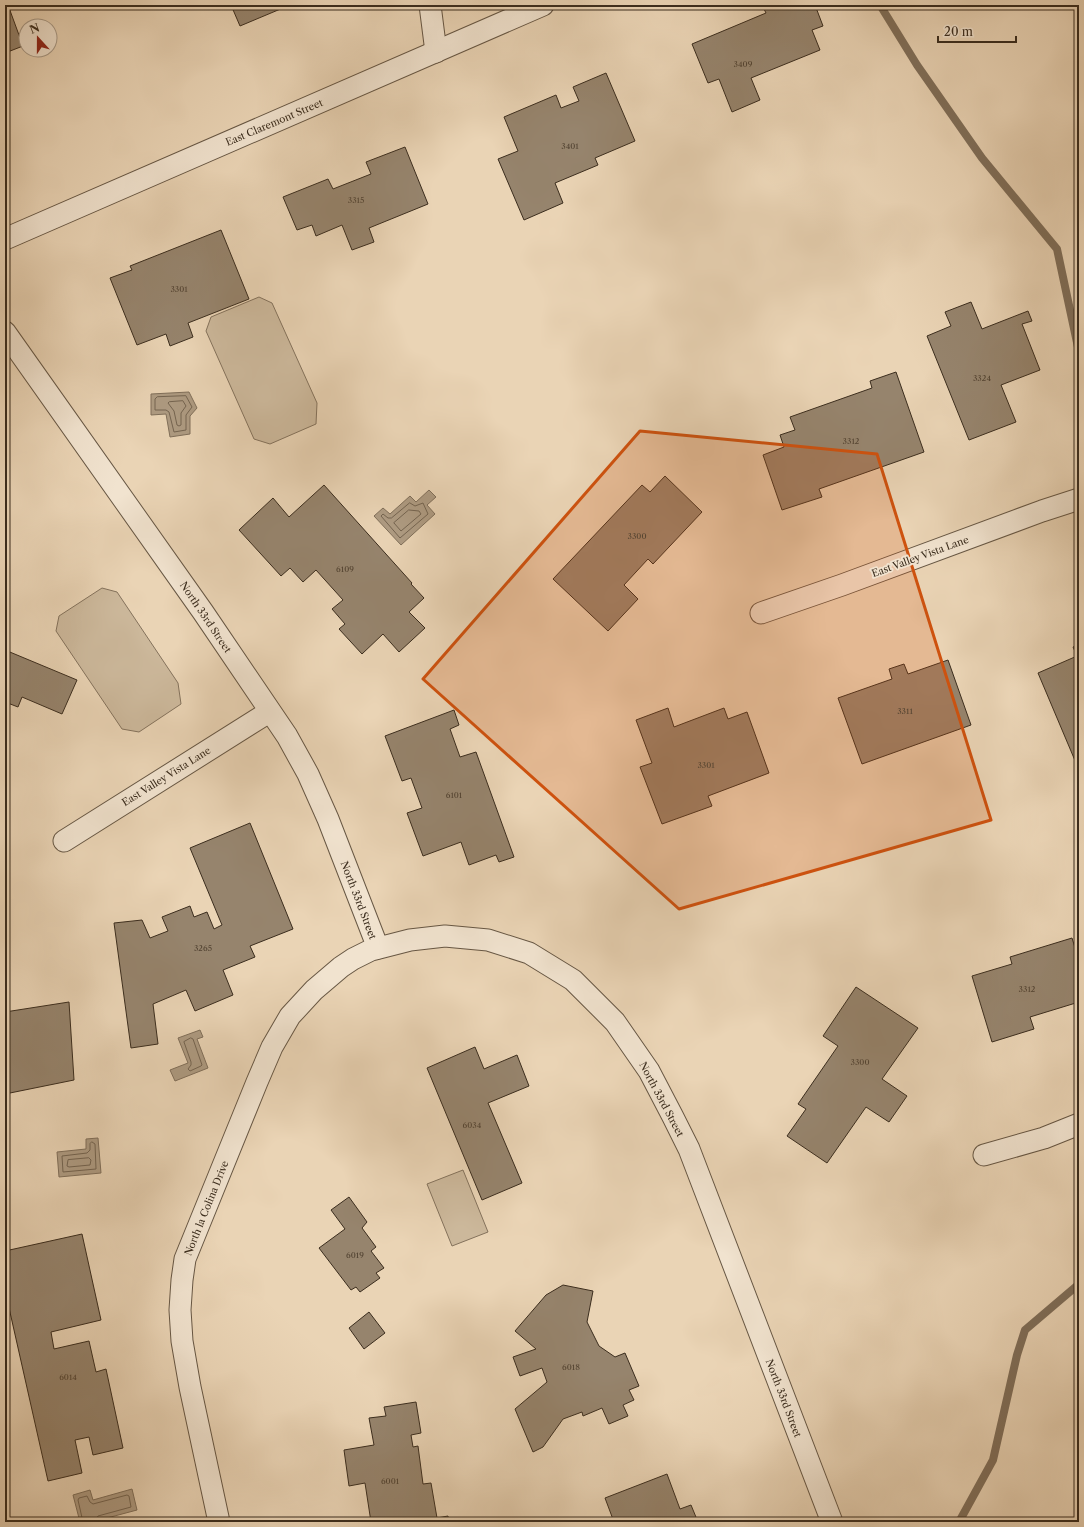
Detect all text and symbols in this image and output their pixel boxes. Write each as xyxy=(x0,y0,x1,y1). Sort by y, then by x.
north arrow xyxy=(18,18,58,58)
scale bar xyxy=(938,18,1016,44)
text: N xyxy=(27,20,42,37)
text: 20 m xyxy=(944,24,973,39)
house number: 3409 xyxy=(734,59,753,69)
street label: East Claremont Street xyxy=(224,96,325,149)
house number: 3401 xyxy=(561,141,579,151)
house number: 3315 xyxy=(348,195,364,205)
house number: 3301 xyxy=(170,284,188,294)
house number: 3324 xyxy=(973,373,991,383)
house number: 3312 xyxy=(843,436,860,446)
house number: 3300 xyxy=(628,531,646,541)
street label: East Valley Vista Lane xyxy=(870,533,971,580)
house number: 6109 xyxy=(336,564,354,574)
street label: North 33rd Street xyxy=(177,579,234,656)
house number: 3311 xyxy=(897,706,913,716)
street label: East Valley Vista Lane xyxy=(119,744,213,809)
house number: 3301 xyxy=(697,760,715,770)
house number: 6101 xyxy=(446,790,463,800)
street label: North 33rd Street xyxy=(338,859,380,942)
house number: 3265 xyxy=(194,943,212,953)
house number: 3312 xyxy=(1019,984,1036,994)
house number: 3300 xyxy=(851,1057,869,1067)
street label: North 33rd Street xyxy=(636,1060,687,1139)
house number: 6034 xyxy=(463,1120,482,1130)
street label: North la Colina Drive xyxy=(181,1158,232,1258)
house number: 6019 xyxy=(346,1250,364,1260)
street label: North 33rd Street xyxy=(763,1357,805,1440)
house number: 6018 xyxy=(562,1362,580,1372)
house number: 6014 xyxy=(59,1372,77,1382)
house number: 6001 xyxy=(381,1476,400,1486)

